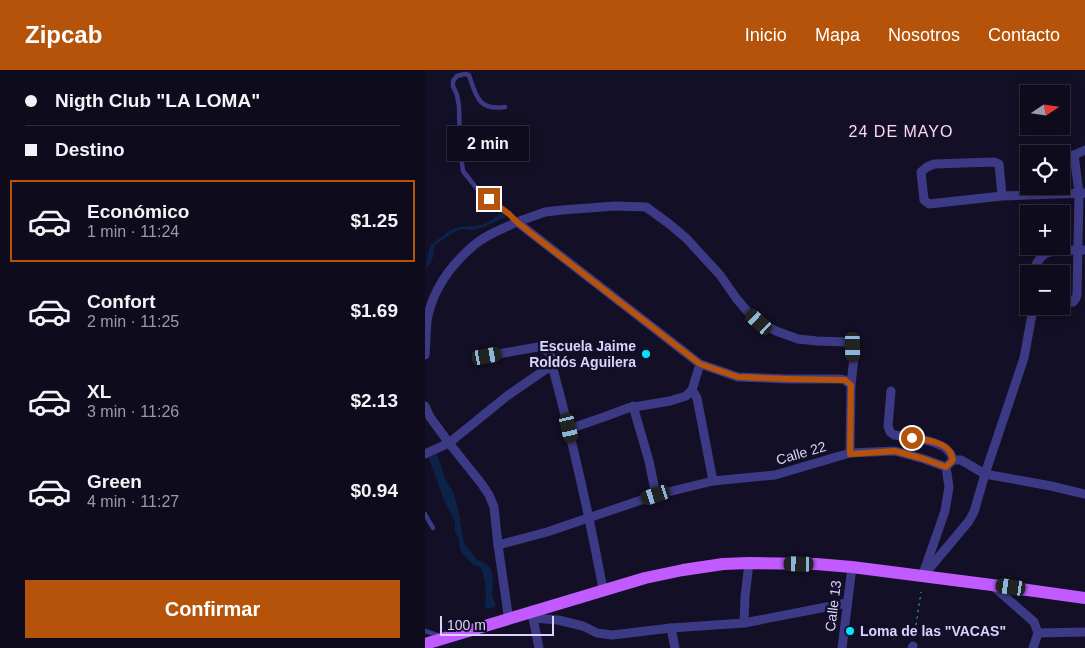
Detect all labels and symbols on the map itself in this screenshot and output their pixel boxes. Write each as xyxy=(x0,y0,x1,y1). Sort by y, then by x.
north arrow xyxy=(1020,85,1070,135)
district label: 24 DE MAYO xyxy=(849,123,953,140)
callout: 2 min xyxy=(448,126,530,162)
route end xyxy=(478,188,500,210)
car xyxy=(742,306,775,338)
car xyxy=(845,332,860,362)
place label: Escuela Jaime Roldós Aguilera xyxy=(529,338,636,370)
car xyxy=(470,346,503,366)
marker: Escuela Jaime Roldós Aguilera xyxy=(640,348,652,360)
car xyxy=(558,412,579,444)
route start xyxy=(901,427,923,449)
street label: Calle 22 xyxy=(774,438,828,468)
car xyxy=(639,483,672,507)
car xyxy=(783,556,814,572)
car xyxy=(995,577,1026,597)
street label: Calle 13 xyxy=(822,579,844,632)
scale bar xyxy=(440,613,554,636)
place label: Loma de las "VACAS" xyxy=(860,623,1006,639)
marker: Loma de las "VACAS" xyxy=(844,625,856,637)

